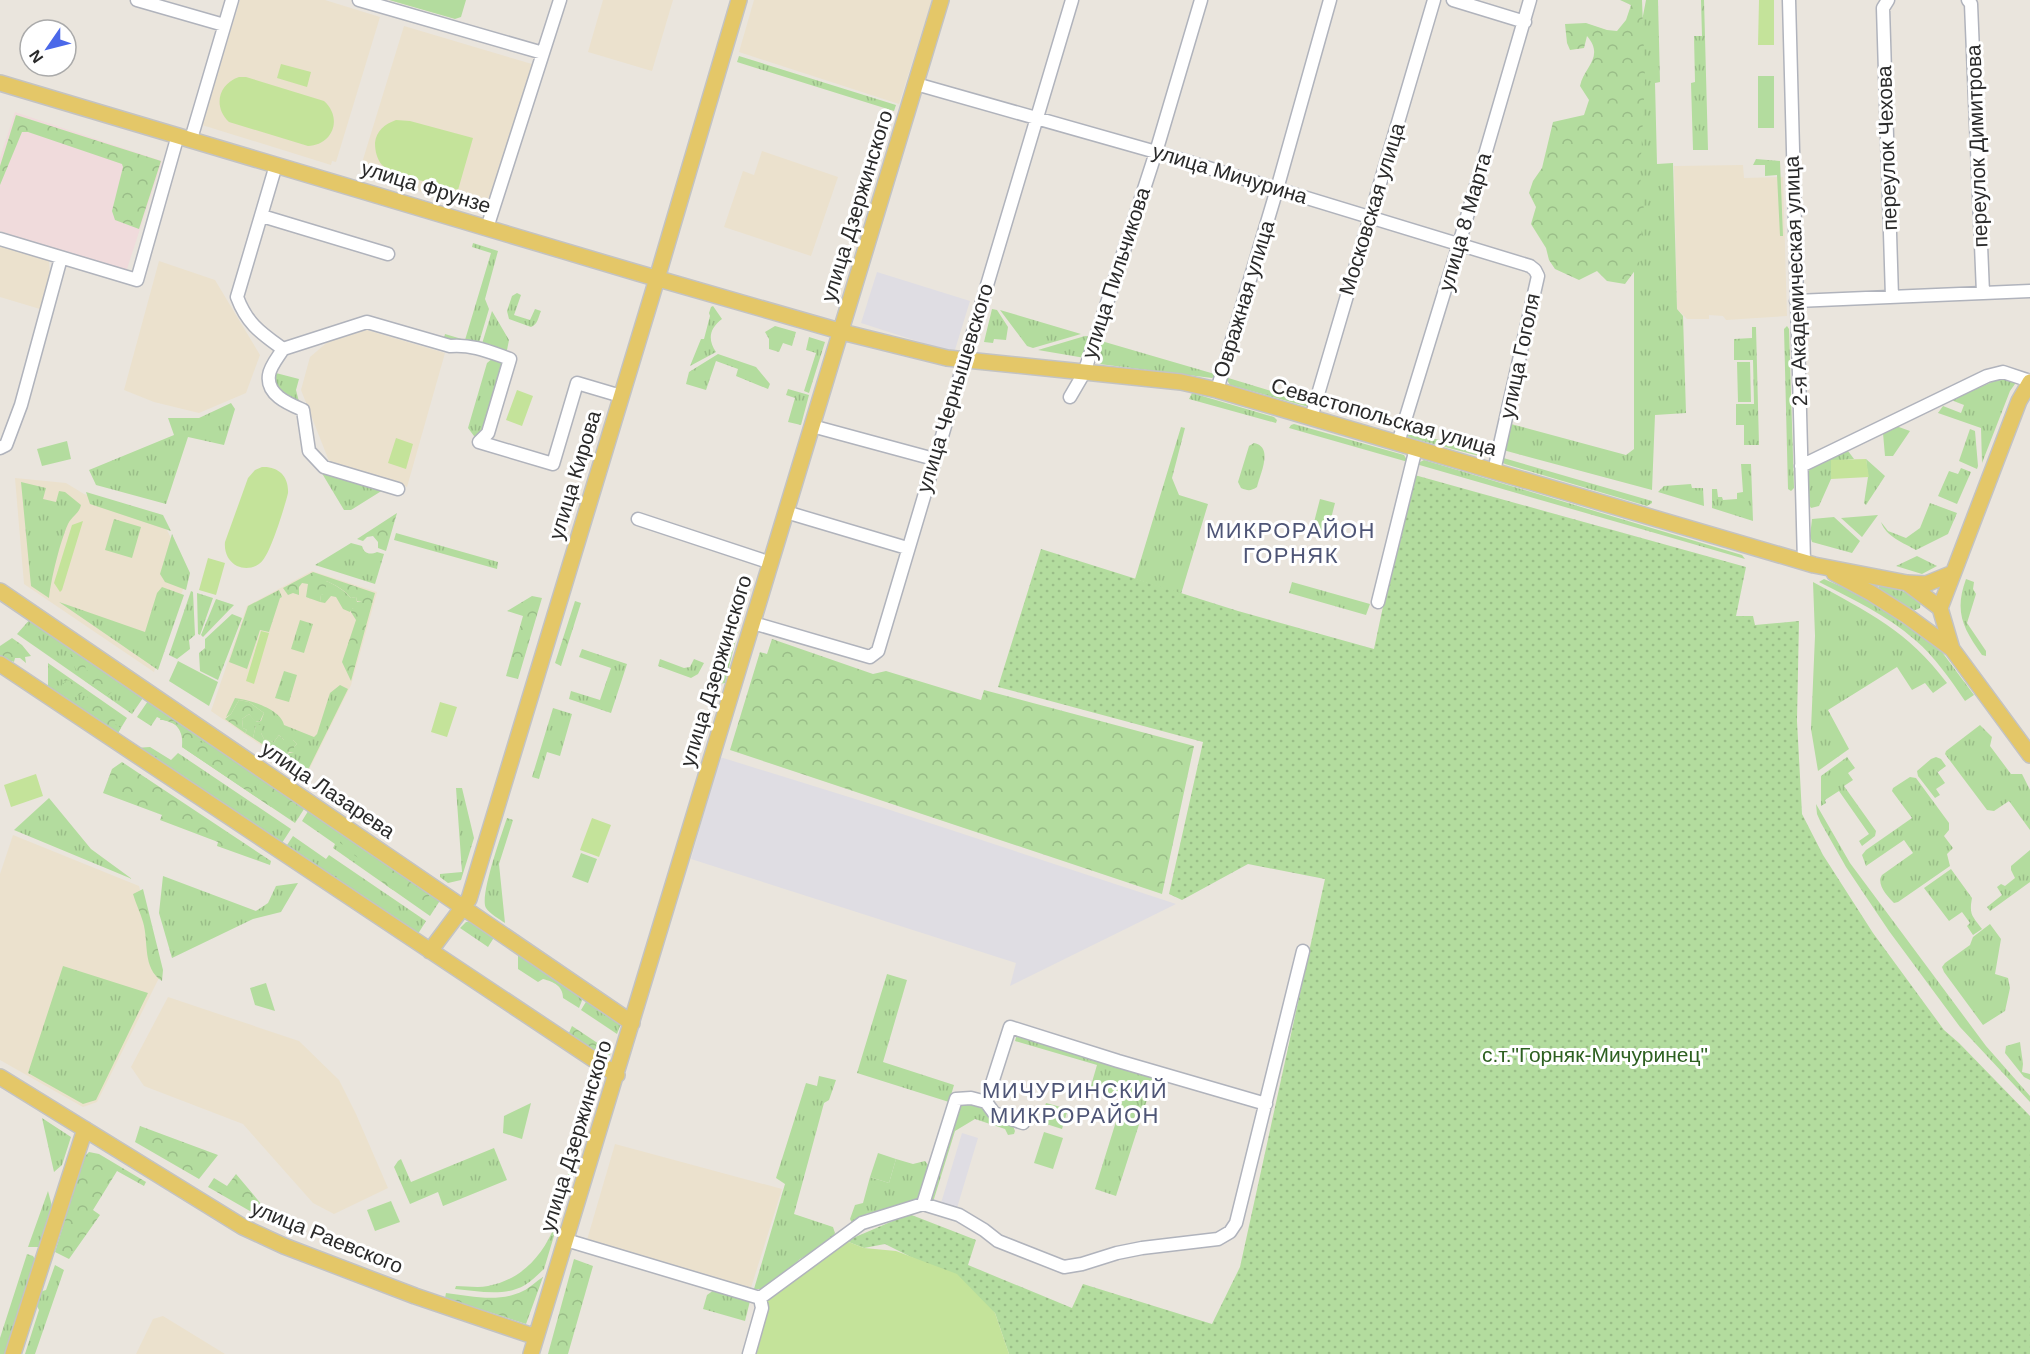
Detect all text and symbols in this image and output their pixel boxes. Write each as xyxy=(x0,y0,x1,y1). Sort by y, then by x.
north arrow xyxy=(18,18,78,78)
street label: переулок Димитрова xyxy=(1961,44,1992,248)
text: N xyxy=(26,47,46,66)
street label: переулок Чехова xyxy=(1872,65,1901,231)
street label: улица Дзержинского xyxy=(816,107,897,304)
street label: Московская улица xyxy=(1334,120,1409,298)
street label: улица Мичурина xyxy=(1150,139,1311,208)
street label: улица 8 Марта xyxy=(1434,150,1495,294)
street label: 2-я Академическая улица xyxy=(1780,155,1811,407)
street label: улица Фрунзе xyxy=(359,156,494,217)
street label: улица Пильчикова xyxy=(1077,184,1154,361)
street label: Овражная улица xyxy=(1209,217,1278,380)
street label: улица Чернышевского xyxy=(912,280,997,495)
street label: улица Гоголя xyxy=(1495,291,1544,421)
street label: Севастопольская улица xyxy=(1269,373,1500,460)
street label: улица Кирова xyxy=(544,407,605,542)
district label: МИКРОРАЙОН ГОРНЯК xyxy=(1206,518,1376,568)
street label: улица Дзержинского xyxy=(675,572,756,769)
street label: улица Лазарева xyxy=(257,736,400,843)
street label: улица Дзержинского xyxy=(535,1037,616,1234)
park label: с.т."Горняк-Мичуринец" xyxy=(1482,1043,1708,1066)
district label: МИЧУРИНСКИЙ МИКРОРАЙОН xyxy=(982,1078,1168,1128)
street label: улица Раевского xyxy=(248,1196,406,1277)

